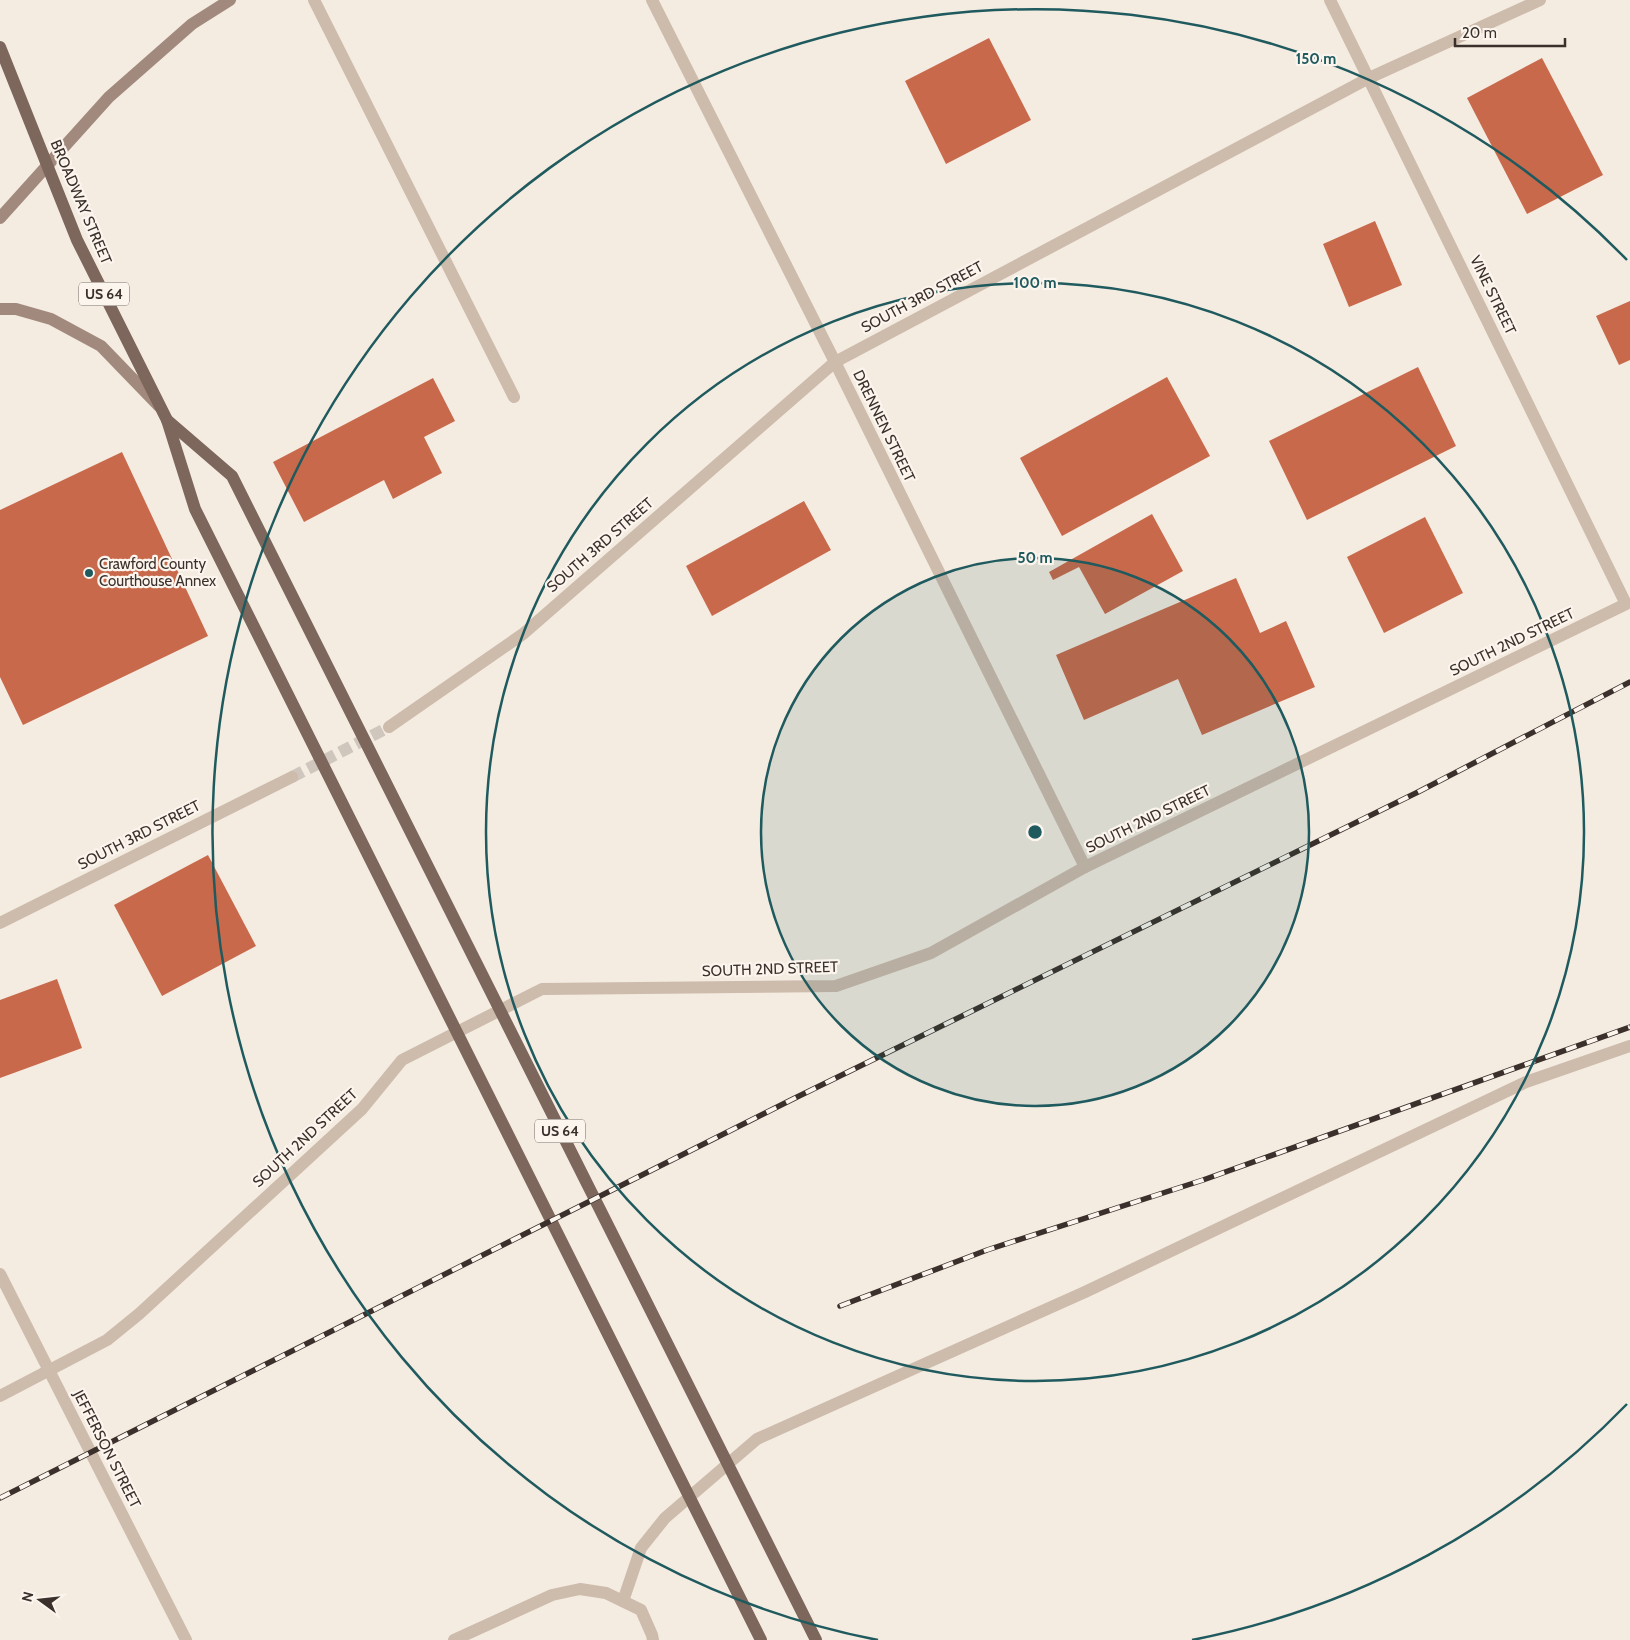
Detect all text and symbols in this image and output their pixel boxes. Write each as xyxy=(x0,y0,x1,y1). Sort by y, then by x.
scale bar xyxy=(1455,15,1565,47)
text: 20 m xyxy=(1462,24,1497,42)
text: 150 m xyxy=(1296,50,1336,68)
street label: BROADWAY STREET xyxy=(47,137,115,267)
street label: VINE STREET xyxy=(1466,253,1520,337)
street label: SOUTH 3RD STREET xyxy=(858,257,986,337)
text: 100 m xyxy=(1013,274,1057,292)
road number: US 64 xyxy=(79,282,129,306)
street label: DRENNEN STREET xyxy=(849,367,919,485)
street label: SOUTH 3RD STREET xyxy=(543,494,657,596)
text: 50 m xyxy=(1017,549,1053,567)
place label: Crawford County Courthouse Annex xyxy=(99,555,216,590)
marker: Crawford County Courthouse Annex xyxy=(83,567,95,579)
street label: SOUTH 2ND STREET xyxy=(1447,604,1577,680)
street label: SOUTH 2ND STREET xyxy=(1083,781,1213,857)
street label: SOUTH 3RD STREET xyxy=(75,796,203,874)
centre of rings xyxy=(1026,823,1044,841)
street label: SOUTH 2ND STREET xyxy=(702,958,838,980)
street label: SOUTH 2ND STREET xyxy=(249,1085,361,1191)
road number: US 64 xyxy=(535,1120,585,1142)
street label: JEFFERSON STREET xyxy=(69,1386,144,1511)
north arrow xyxy=(15,1575,65,1625)
text: N xyxy=(17,1590,37,1604)

